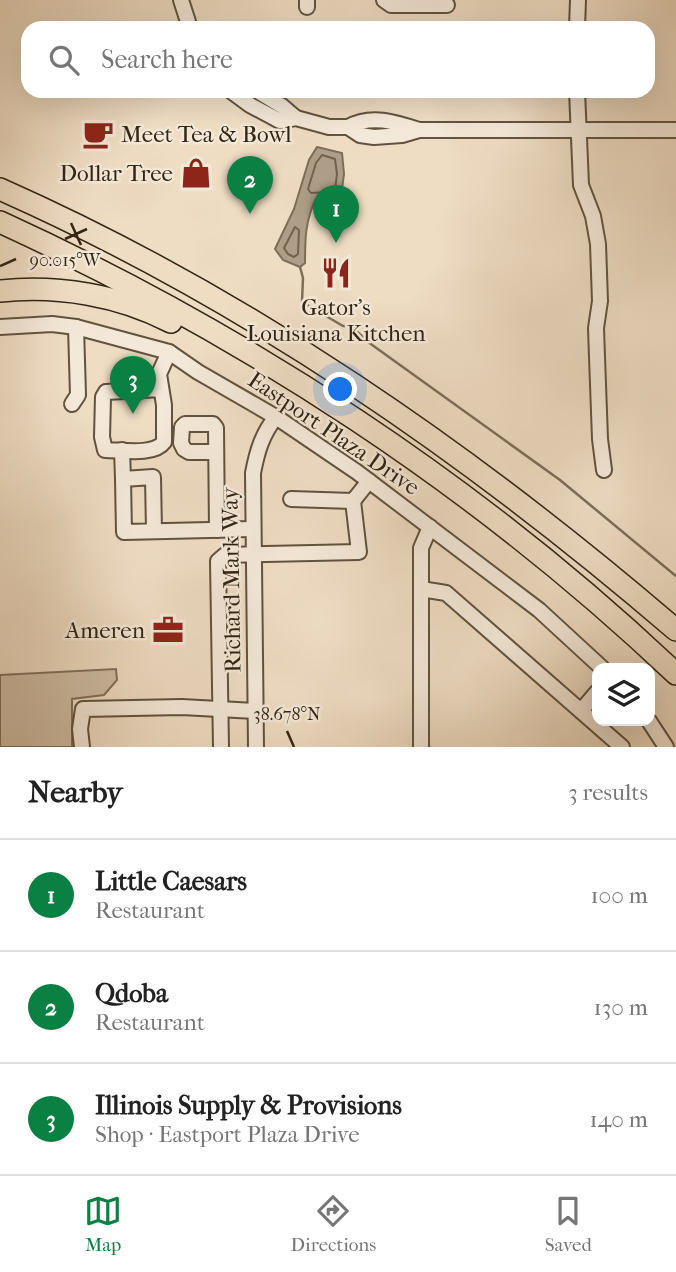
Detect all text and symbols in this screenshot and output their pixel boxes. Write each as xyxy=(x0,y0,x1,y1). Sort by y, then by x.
search box xyxy=(21,21,655,98)
icon: search xyxy=(45,41,83,79)
text: Search here xyxy=(101,44,233,75)
cafe icon: Meet Tea & Bowl xyxy=(81,117,115,151)
place label: Meet Tea & Bowl xyxy=(121,121,292,148)
shop icon: Dollar Tree xyxy=(179,156,213,190)
pin: 2 xyxy=(227,156,273,214)
place label: Dollar Tree xyxy=(60,160,173,187)
pin: 1 xyxy=(313,185,359,243)
text: 90.015°W xyxy=(29,250,102,271)
restaurant icon: Gator's Louisiana Kitchen xyxy=(319,256,353,290)
place label: Gator's Louisiana Kitchen xyxy=(246,294,426,347)
pin: 3 xyxy=(110,356,156,414)
street label: Eastport Plaza Drive xyxy=(243,366,425,501)
your location xyxy=(323,372,357,406)
street label: Richard Mark Way xyxy=(216,486,247,673)
office icon: Ameren xyxy=(151,613,185,647)
place label: Ameren xyxy=(64,617,146,644)
map controls xyxy=(592,663,655,726)
button: layers xyxy=(592,663,655,726)
text: 38.678°N xyxy=(253,704,321,725)
text: Nearby xyxy=(28,775,123,810)
text: 3 results xyxy=(568,779,648,806)
text: Little Caesars xyxy=(95,866,247,897)
text: 1 xyxy=(47,882,55,909)
text: 100 m xyxy=(590,882,648,909)
text: Restaurant xyxy=(95,897,205,924)
text: Qdoba xyxy=(95,978,168,1009)
text: 2 xyxy=(45,994,57,1021)
text: 130 m xyxy=(594,994,648,1021)
text: Restaurant xyxy=(95,1009,205,1036)
text: Illinois Supply & Provisions xyxy=(95,1090,402,1121)
text: 3 xyxy=(46,1106,56,1133)
text: 140 m xyxy=(589,1106,648,1133)
text: Shop · Eastport Plaza Drive xyxy=(95,1121,360,1148)
tab: Map xyxy=(84,1192,122,1256)
tab: Directions xyxy=(291,1192,376,1256)
tab: Saved xyxy=(545,1192,592,1256)

